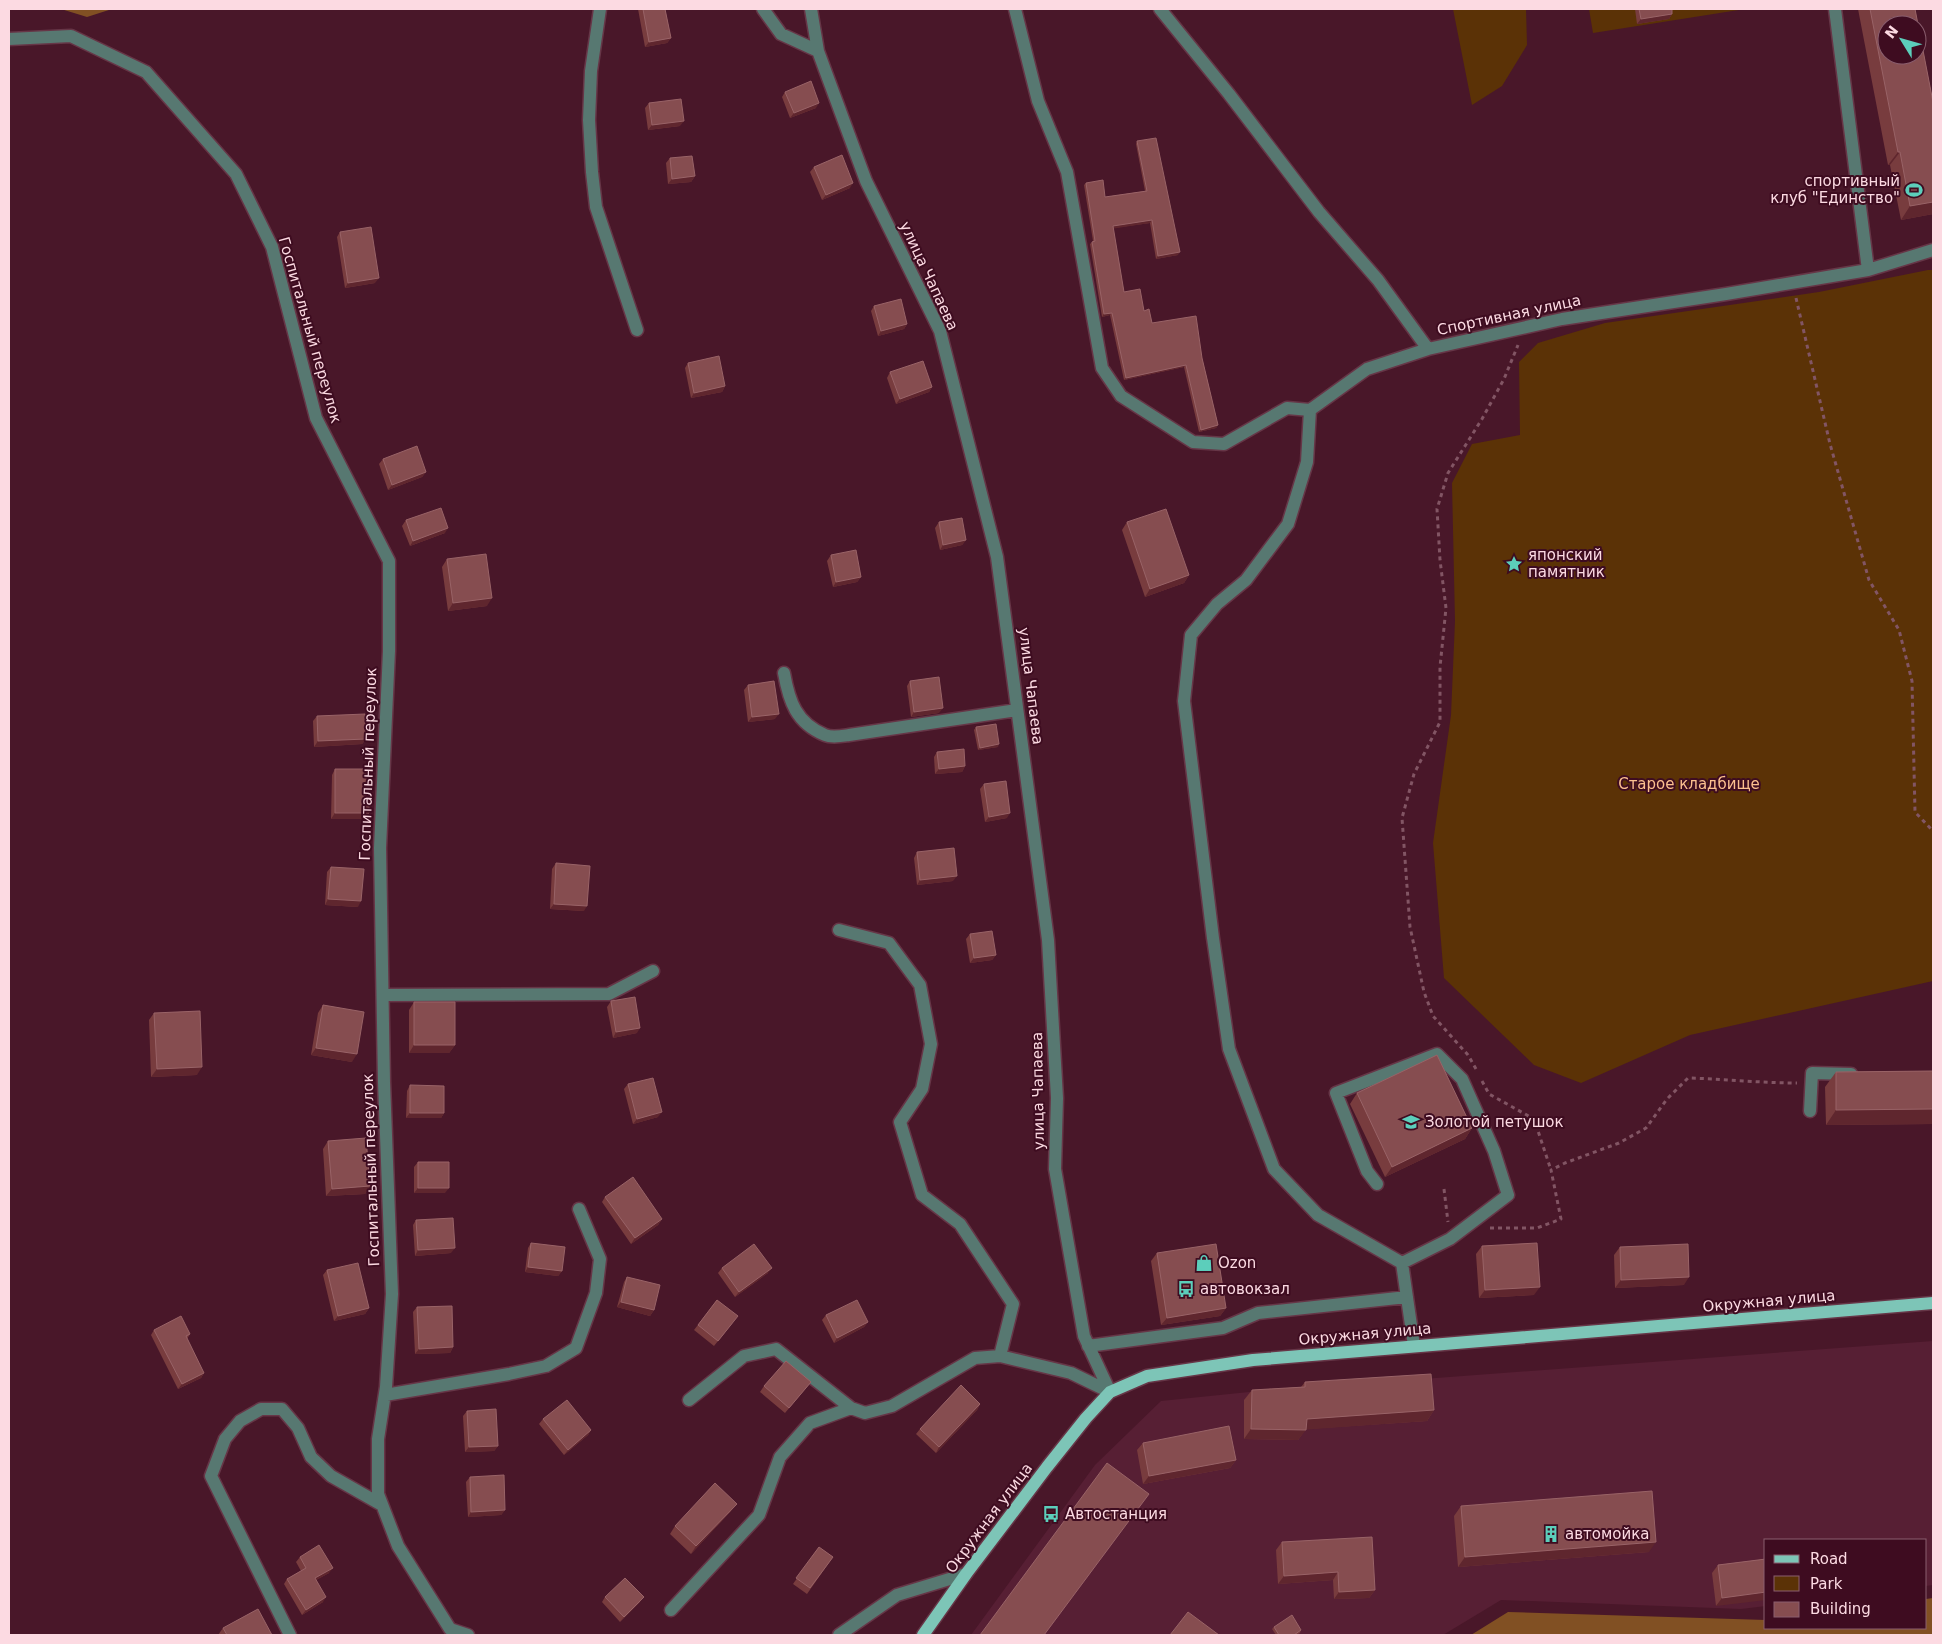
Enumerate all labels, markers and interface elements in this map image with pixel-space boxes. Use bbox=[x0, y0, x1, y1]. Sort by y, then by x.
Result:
north arrow bbox=[1877, 15, 1927, 65]
text: N bbox=[1882, 23, 1902, 42]
place label: спортивный клуб "Единство" bbox=[1770, 172, 1900, 207]
sports icon: спортивный клуб "Единство" bbox=[1904, 180, 1924, 200]
street label: улица Чапаева bbox=[896, 219, 962, 333]
street label: Госпитальный переулок bbox=[275, 235, 345, 425]
street label: Спортивная улица bbox=[1435, 291, 1583, 339]
place label: японский памятник bbox=[1528, 546, 1605, 581]
place icon: японский памятник bbox=[1504, 554, 1524, 574]
street label: улица Чапаева bbox=[1015, 626, 1047, 746]
street label: Госпитальный переулок bbox=[356, 667, 380, 861]
park label: Старое кладбище bbox=[1618, 775, 1760, 793]
street label: улица Чапаева bbox=[1028, 1032, 1048, 1150]
street label: Госпитальный переулок bbox=[359, 1073, 383, 1267]
school or university icon: Золотой петушок bbox=[1401, 1112, 1421, 1132]
place label: Золотой петушок bbox=[1425, 1113, 1564, 1131]
shop icon: Ozon bbox=[1194, 1253, 1214, 1273]
place label: Ozon bbox=[1218, 1254, 1256, 1272]
bus stop icon: автовокзал bbox=[1176, 1279, 1196, 1299]
place label: автовокзал bbox=[1200, 1280, 1290, 1298]
street label: Окружная улица bbox=[1702, 1286, 1836, 1316]
street label: Окружная улица bbox=[1298, 1319, 1432, 1349]
street label: Окружная улица bbox=[942, 1459, 1036, 1577]
bus stop icon: Автостанция bbox=[1041, 1504, 1061, 1524]
place label: Автостанция bbox=[1065, 1505, 1167, 1523]
building icon: автомойка bbox=[1541, 1524, 1561, 1544]
place label: автомойка bbox=[1565, 1525, 1649, 1543]
legend bbox=[1764, 1539, 1927, 1629]
text: Road bbox=[1810, 1550, 1848, 1568]
text: Park bbox=[1810, 1575, 1843, 1593]
text: Building bbox=[1810, 1600, 1871, 1618]

